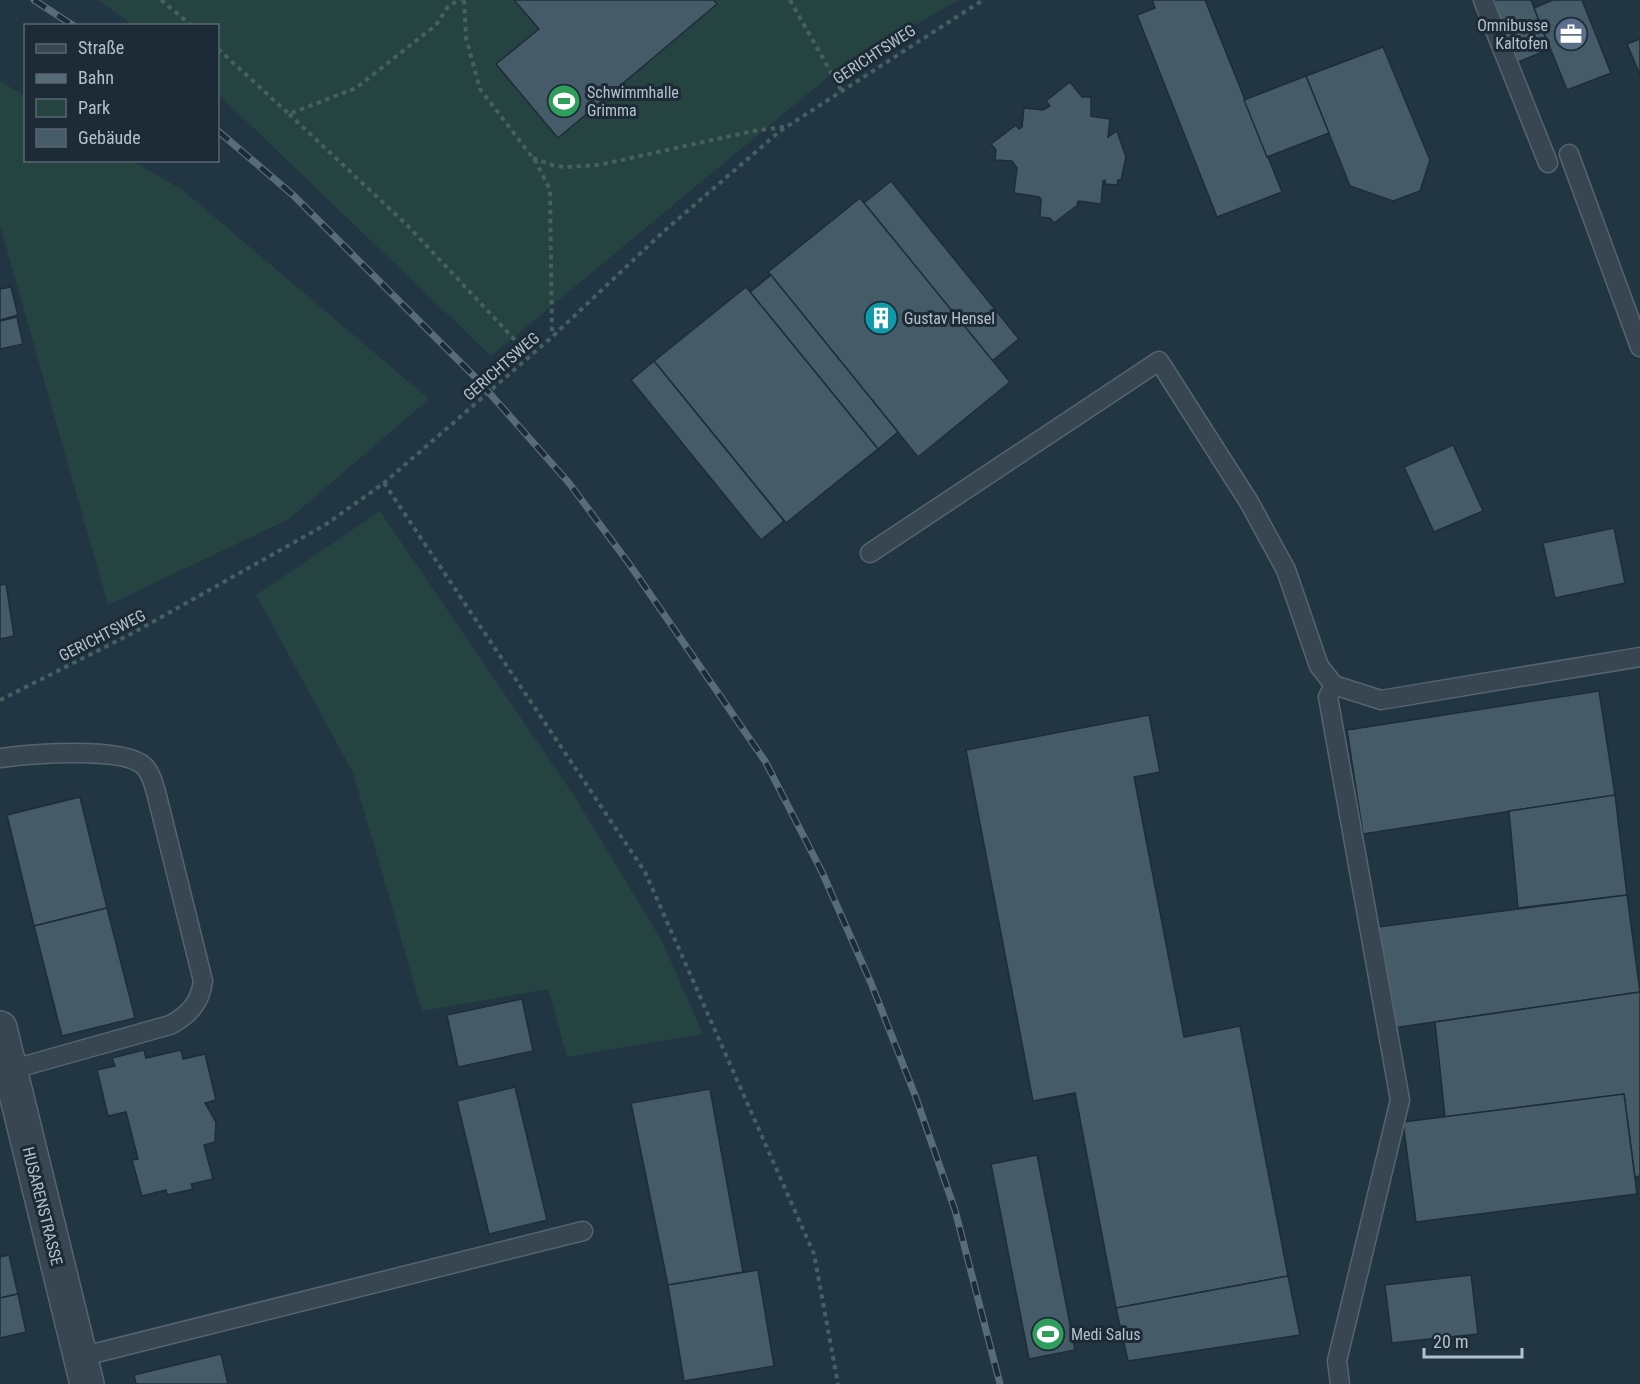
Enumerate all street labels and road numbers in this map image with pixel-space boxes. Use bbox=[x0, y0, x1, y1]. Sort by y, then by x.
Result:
street label: GERICHTSWEG bbox=[829, 21, 919, 88]
street label: GERICHTSWEG bbox=[459, 328, 543, 405]
street label: GERICHTSWEG bbox=[56, 605, 149, 665]
street label: HUSARENSTRASSE bbox=[19, 1145, 66, 1267]

